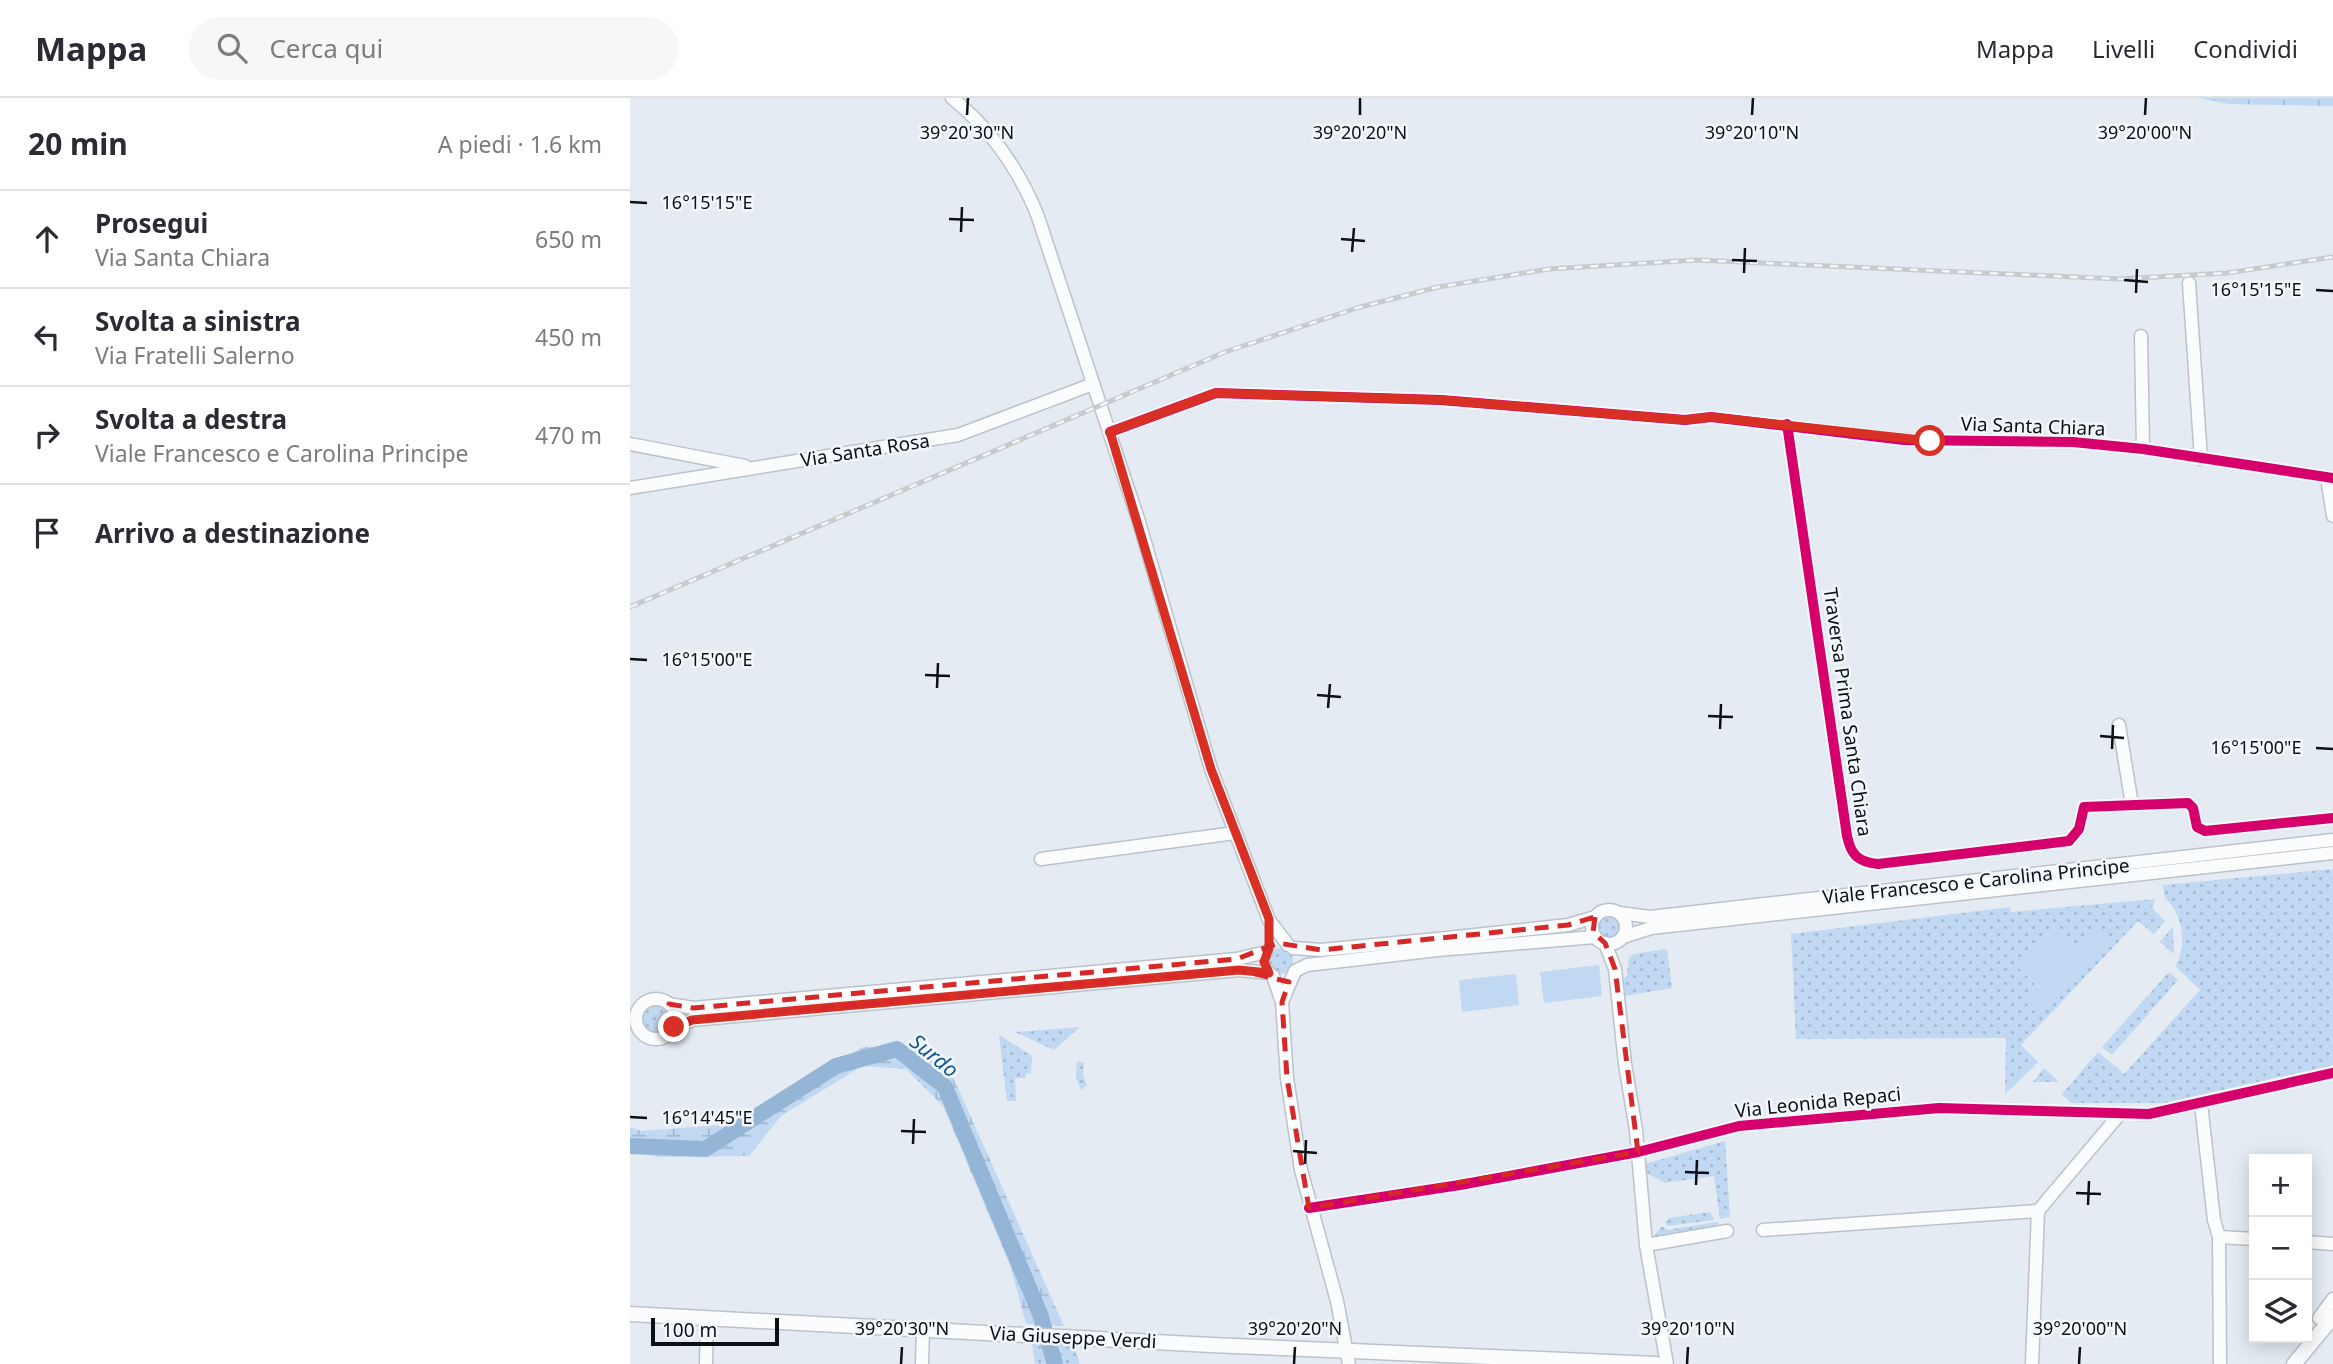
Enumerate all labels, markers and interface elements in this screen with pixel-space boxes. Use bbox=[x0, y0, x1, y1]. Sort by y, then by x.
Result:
search box bbox=[189, 17, 679, 80]
text: Mappa bbox=[35, 26, 147, 71]
icon: search bbox=[213, 29, 251, 67]
text: Cerca qui bbox=[269, 30, 383, 66]
text: Mappa bbox=[1976, 32, 2054, 65]
text: Livelli bbox=[2092, 32, 2155, 65]
text: Condividi bbox=[2193, 32, 2298, 65]
text: 39°20'30"N bbox=[920, 120, 1014, 144]
text: 39°20'20"N bbox=[1313, 120, 1407, 144]
text: 39°20'10"N bbox=[1705, 120, 1799, 144]
text: 39°20'00"N bbox=[2098, 120, 2192, 144]
text: 20 min bbox=[28, 123, 128, 164]
text: A piedi · 1.6 km bbox=[438, 128, 602, 160]
text: 16°15'15"E bbox=[662, 190, 752, 214]
text: Prosegui bbox=[95, 205, 208, 241]
icon: ahead bbox=[28, 220, 66, 258]
text: 650 m bbox=[535, 223, 602, 255]
text: Via Santa Chiara bbox=[95, 241, 270, 273]
text: 16°15'15"E bbox=[2211, 277, 2301, 301]
text: Svolta a sinistra bbox=[95, 303, 301, 339]
icon: left bbox=[28, 318, 66, 356]
text: 450 m bbox=[535, 321, 602, 353]
text: Via Fratelli Salerno bbox=[95, 339, 295, 371]
text: Svolta a destra bbox=[95, 401, 287, 437]
street label: Via Santa Chiara bbox=[1960, 410, 2106, 442]
icon: right bbox=[28, 416, 66, 454]
text: 470 m bbox=[535, 419, 602, 451]
route start bbox=[1914, 425, 1945, 456]
street label: Via Santa Rosa bbox=[799, 427, 931, 473]
text: Viale Francesco e Carolina Principe bbox=[95, 437, 469, 469]
icon: arrive bbox=[28, 514, 66, 552]
text: Arrivo a destinazione bbox=[95, 515, 370, 551]
street label: Traversa Prima Santa Chiara bbox=[1818, 586, 1878, 838]
text: 16°15'00"E bbox=[662, 647, 752, 671]
text: 16°15'00"E bbox=[2211, 735, 2301, 759]
street label: Viale Francesco e Carolina Principe bbox=[1821, 852, 2131, 910]
route end bbox=[658, 1011, 689, 1042]
water label: Surdo bbox=[905, 1027, 965, 1083]
street label: Via Leonida Repaci bbox=[1734, 1080, 1902, 1124]
text: 16°14'45"E bbox=[662, 1105, 752, 1129]
map controls bbox=[2249, 1154, 2312, 1343]
button: + bbox=[2249, 1154, 2312, 1217]
button: − bbox=[2249, 1217, 2312, 1280]
button: layers bbox=[2249, 1280, 2312, 1343]
scale bar bbox=[651, 1315, 779, 1347]
text: 39°20'30"N bbox=[855, 1316, 949, 1340]
text: 39°20'20"N bbox=[1248, 1316, 1342, 1340]
text: 39°20'10"N bbox=[1641, 1316, 1735, 1340]
text: 39°20'00"N bbox=[2033, 1316, 2127, 1340]
text: 100 m bbox=[662, 1317, 717, 1343]
street label: Via Giuseppe Verdi bbox=[989, 1320, 1157, 1354]

